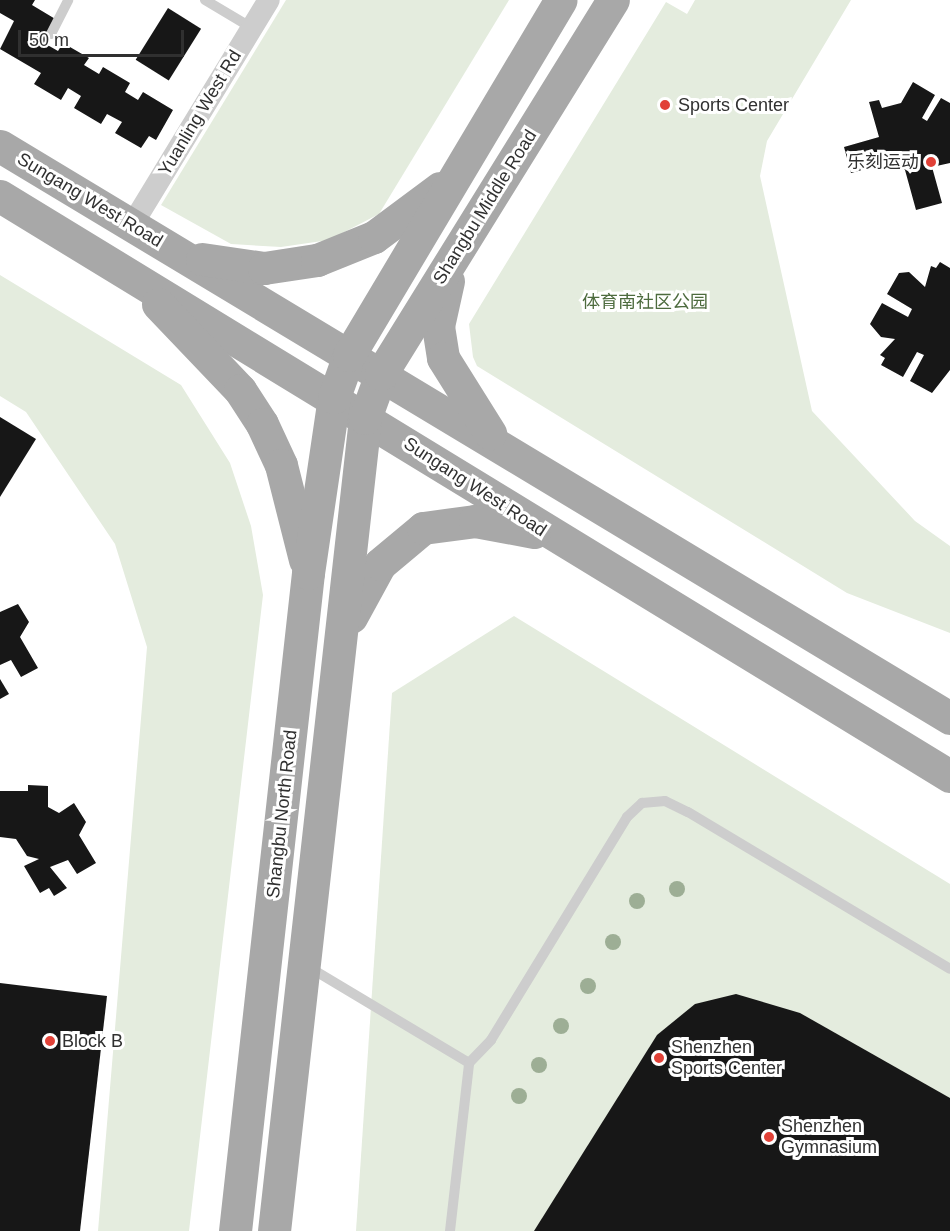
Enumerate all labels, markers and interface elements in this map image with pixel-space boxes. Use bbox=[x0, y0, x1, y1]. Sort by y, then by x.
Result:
scale bar bbox=[21, 18, 188, 56]
text: 50 m bbox=[29, 30, 69, 50]
street label: Yuanling West Rd bbox=[154, 46, 246, 180]
place label: Sports Center bbox=[678, 94, 789, 116]
marker: Sports Center bbox=[656, 96, 674, 114]
street label: Shangbu Middle Road bbox=[429, 126, 541, 288]
street label: Sungang West Road bbox=[13, 148, 167, 252]
place label: 乐刻运动 bbox=[847, 151, 919, 173]
marker: 乐刻运动 bbox=[924, 155, 938, 169]
park label: 体育南社区公园 bbox=[582, 291, 708, 313]
street label: Sungang West Road bbox=[400, 433, 550, 541]
street label: Shangbu North Road bbox=[262, 729, 302, 899]
place label: Block B bbox=[62, 1030, 123, 1052]
marker: Block B bbox=[43, 1034, 57, 1048]
place label: Shenzhen Sports Center bbox=[671, 1037, 782, 1080]
marker: Shenzhen Sports Center bbox=[652, 1051, 666, 1065]
place label: Shenzhen Gymnasium bbox=[781, 1116, 877, 1158]
marker: Shenzhen Gymnasium bbox=[762, 1130, 776, 1144]

